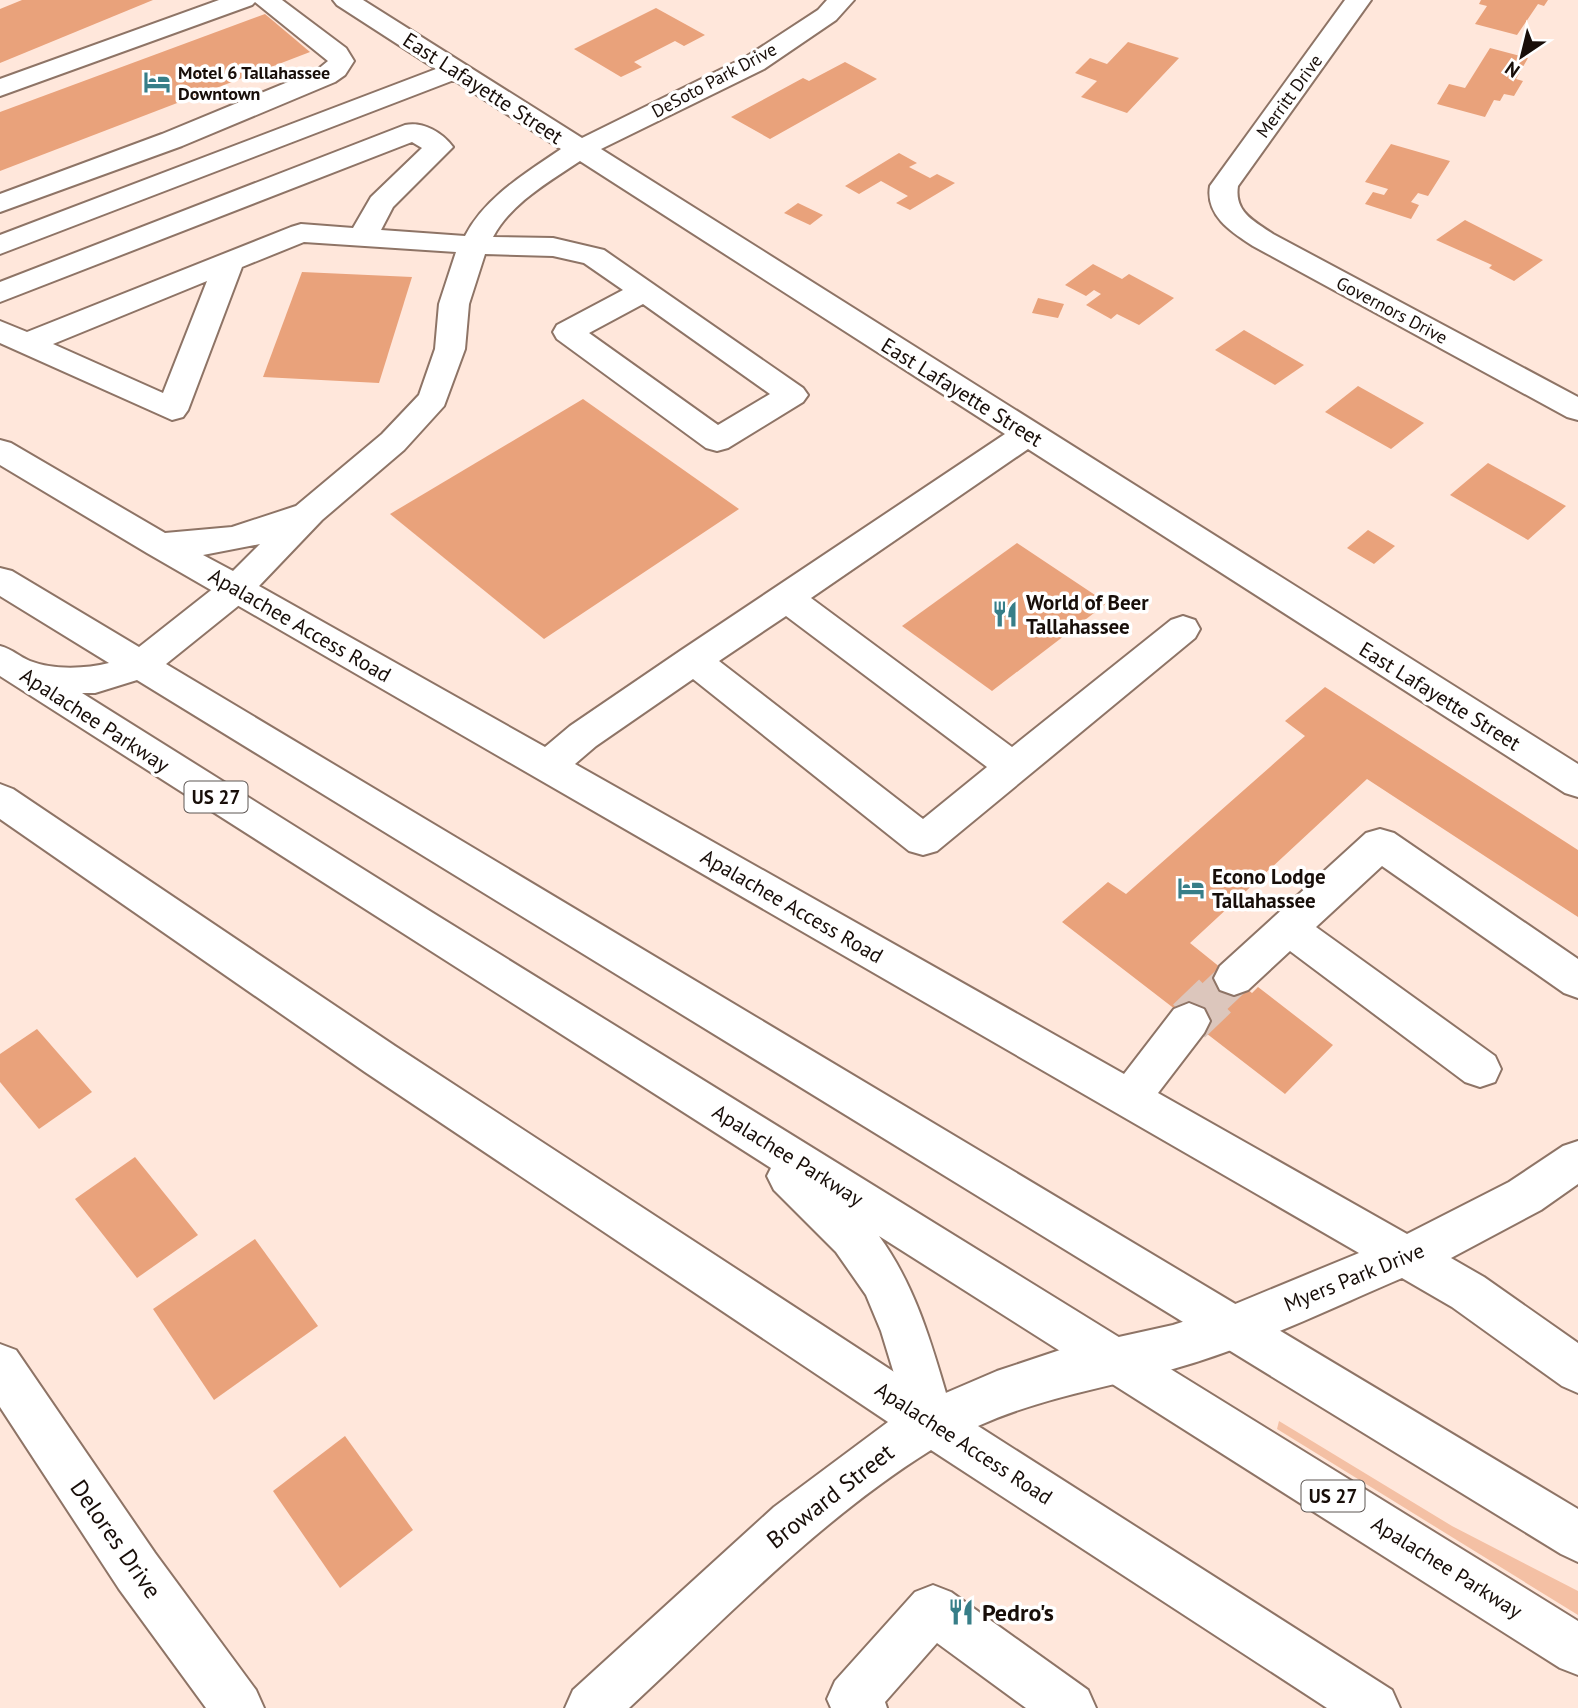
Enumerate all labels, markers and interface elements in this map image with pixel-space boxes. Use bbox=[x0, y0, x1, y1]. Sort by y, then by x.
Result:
north arrow bbox=[1487, 21, 1557, 91]
street label: East Lafayette Street bbox=[398, 26, 568, 150]
street label: DeSoto Park Drive bbox=[648, 37, 780, 123]
street label: Merritt Drive bbox=[1251, 50, 1327, 142]
text: N bbox=[1500, 57, 1524, 83]
place label: Motel 6 Tallahassee Downtown bbox=[178, 61, 330, 105]
hotel icon: Motel 6 Tallahassee Downtown bbox=[142, 67, 172, 97]
street label: Governors Drive bbox=[1333, 271, 1451, 349]
street label: East Lafayette Street bbox=[876, 331, 1048, 453]
street label: Apalachee Access Road bbox=[204, 562, 396, 688]
place label: World of Beer Tallahassee bbox=[1026, 589, 1149, 640]
restaurant icon: World of Beer Tallahassee bbox=[990, 599, 1020, 629]
street label: East Lafayette Street bbox=[1354, 635, 1526, 757]
street label: Apalachee Parkway bbox=[15, 662, 175, 778]
road number: US 27 bbox=[184, 782, 248, 812]
street label: Apalachee Access Road bbox=[696, 843, 888, 969]
place label: Econo Lodge Tallahassee bbox=[1212, 863, 1326, 914]
hotel icon: Econo Lodge Tallahassee bbox=[1176, 873, 1206, 903]
street label: Apalachee Parkway bbox=[708, 1098, 868, 1212]
street label: Myers Park Drive bbox=[1280, 1237, 1428, 1317]
street label: Apalachee Access Road bbox=[870, 1376, 1058, 1510]
street label: Broward Street bbox=[760, 1437, 900, 1555]
street label: Delores Drive bbox=[64, 1473, 168, 1605]
road number: US 27 bbox=[1302, 1480, 1364, 1512]
street label: Apalachee Parkway bbox=[1367, 1510, 1527, 1624]
restaurant icon: Pedro's bbox=[946, 1597, 976, 1627]
place label: Pedro's bbox=[982, 1597, 1054, 1628]

